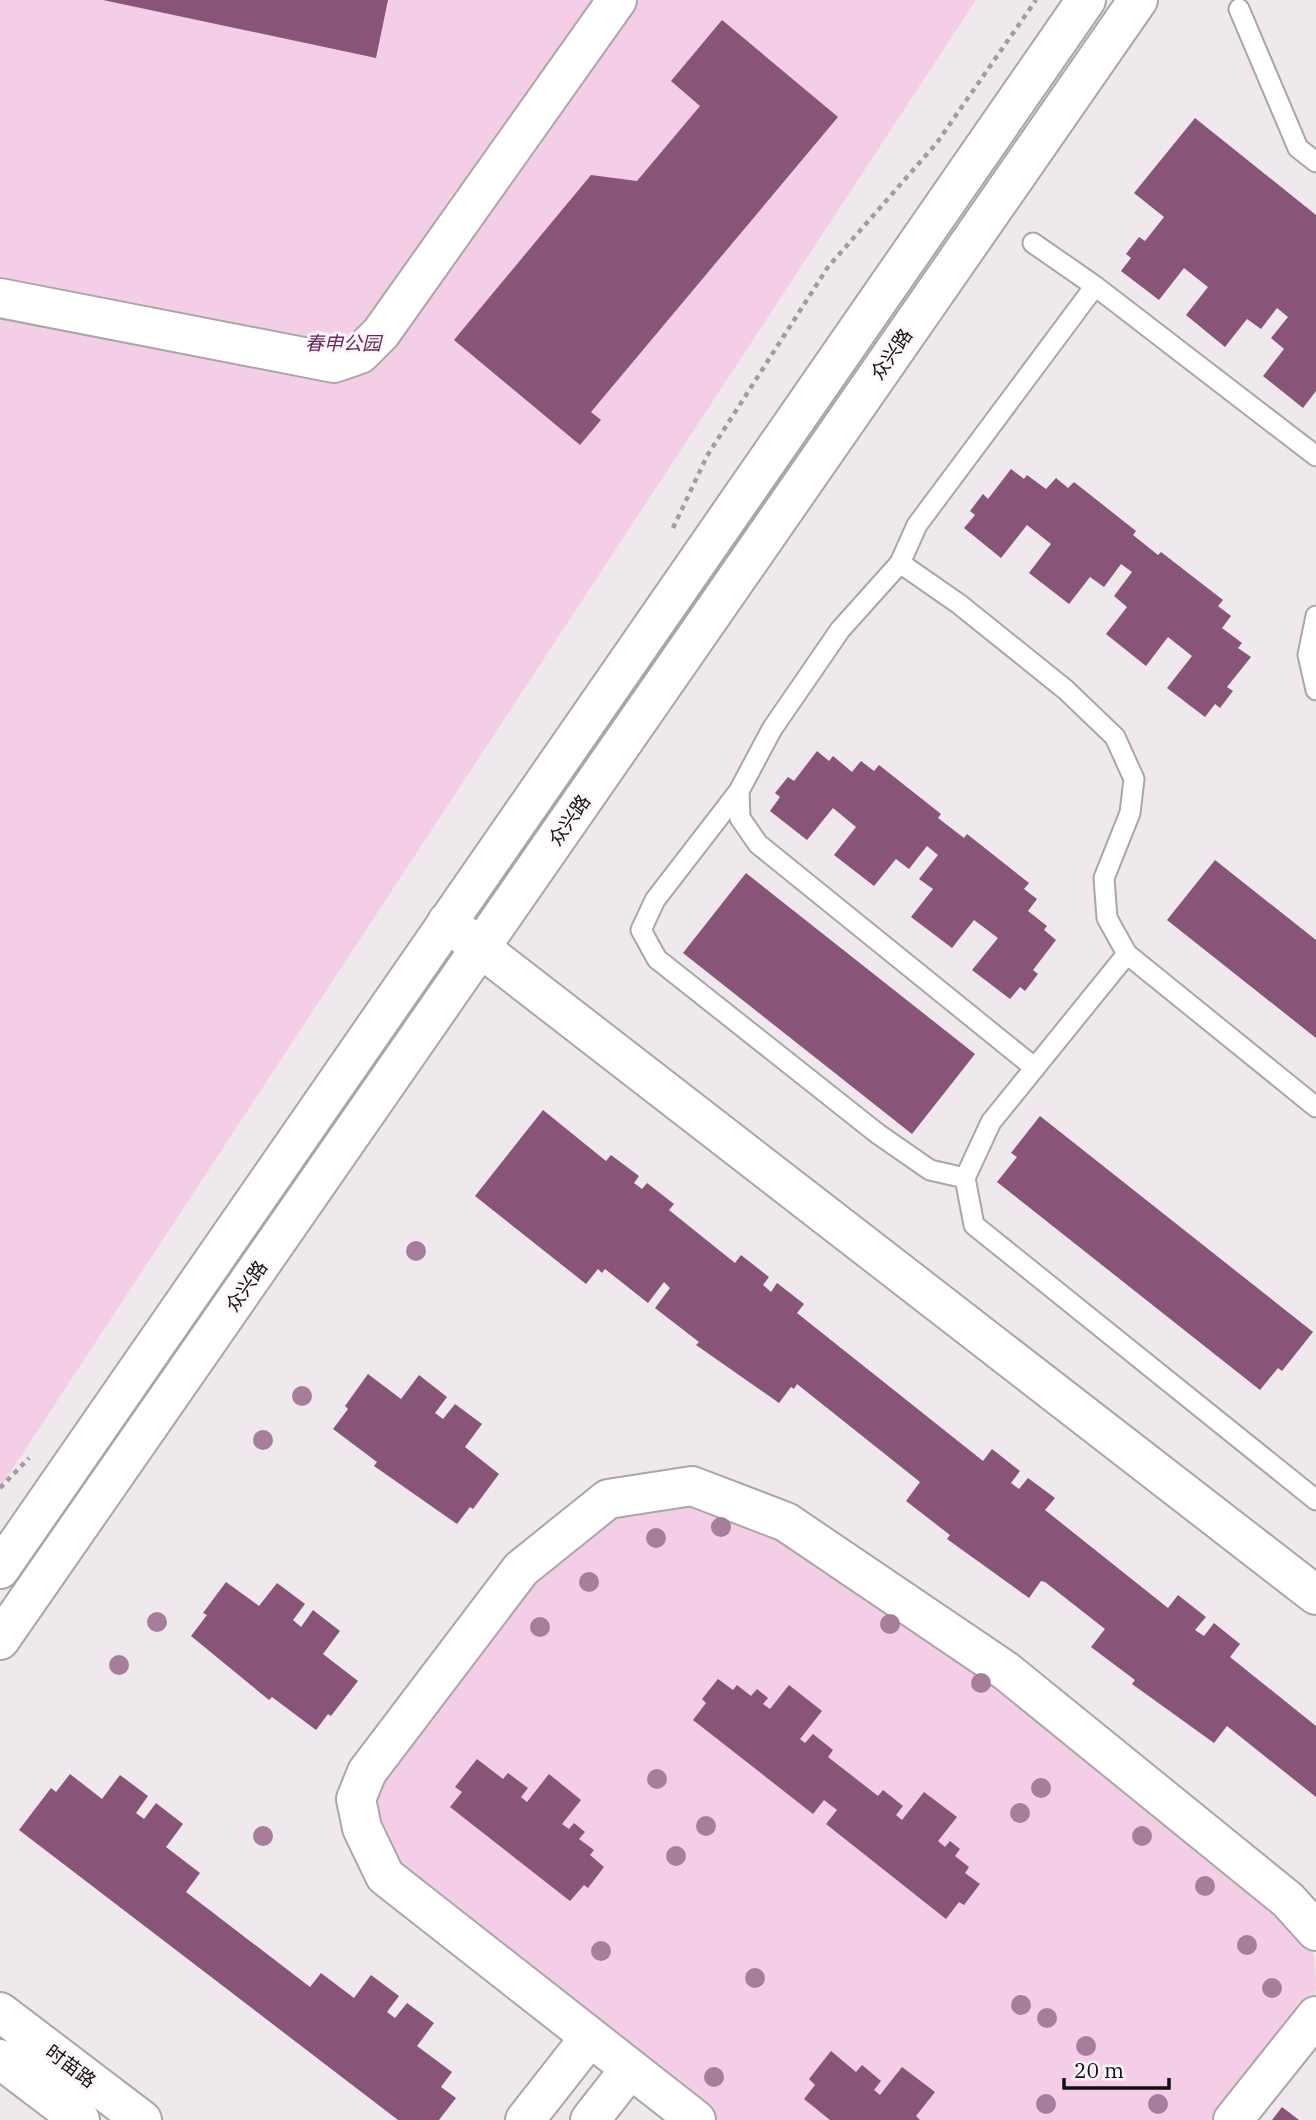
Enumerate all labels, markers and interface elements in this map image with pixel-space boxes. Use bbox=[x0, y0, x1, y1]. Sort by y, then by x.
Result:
street label: 众兴路 bbox=[865, 324, 917, 384]
park label: 春申公园 bbox=[305, 331, 384, 355]
street label: 众兴路 bbox=[543, 790, 595, 850]
street label: 众兴路 bbox=[220, 1256, 272, 1316]
street label: 时苗路 bbox=[41, 2039, 101, 2093]
scale bar bbox=[1064, 2046, 1169, 2090]
text: 20 m bbox=[1074, 2056, 1124, 2084]

